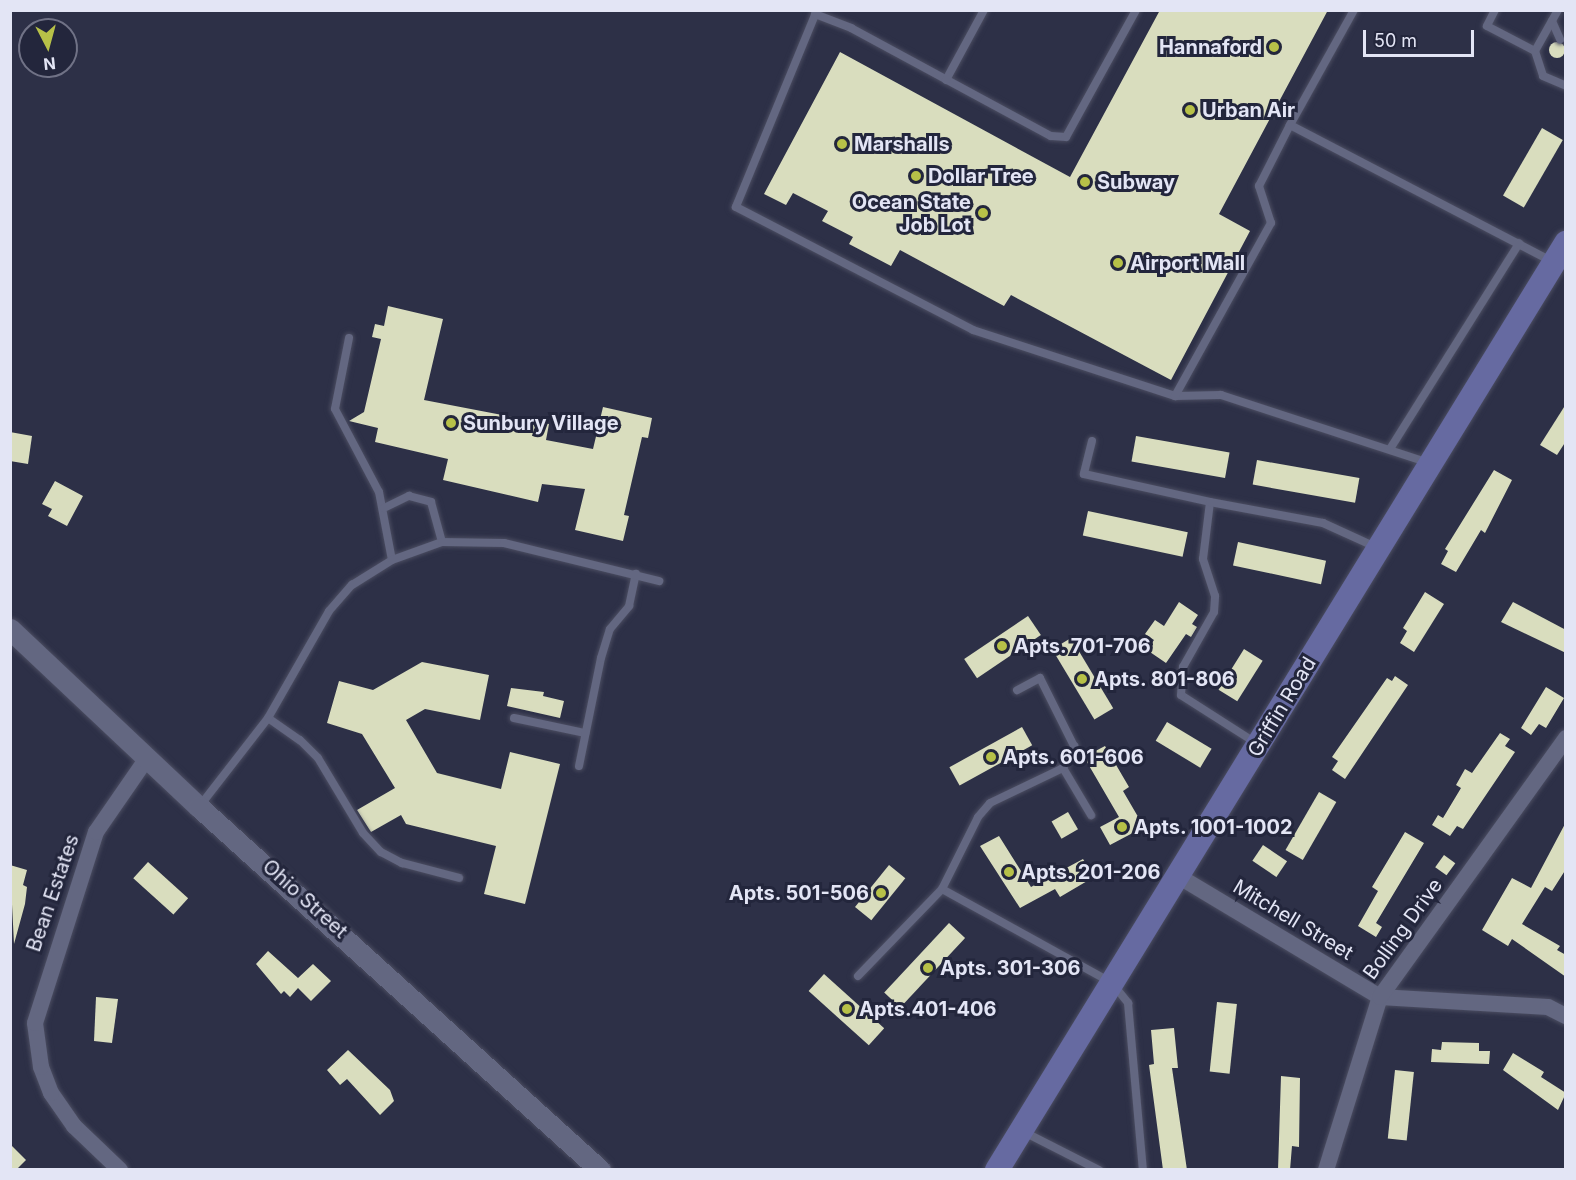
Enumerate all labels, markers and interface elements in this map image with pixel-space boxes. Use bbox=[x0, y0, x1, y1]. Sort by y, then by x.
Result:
north arrow bbox=[18, 18, 78, 78]
scale bar bbox=[1366, 18, 1477, 56]
text: 50 m bbox=[1374, 30, 1417, 51]
place label: Hannaford bbox=[1159, 35, 1262, 59]
marker: Hannaford bbox=[1267, 40, 1281, 54]
text: N bbox=[43, 53, 57, 74]
place label: Urban Air bbox=[1202, 98, 1295, 122]
marker: Urban Air bbox=[1183, 103, 1197, 117]
place label: Marshalls bbox=[854, 132, 950, 156]
marker: Marshalls bbox=[835, 137, 849, 151]
place label: Dollar Tree bbox=[928, 164, 1034, 188]
marker: Dollar Tree bbox=[909, 169, 923, 183]
place label: Subway bbox=[1097, 170, 1175, 194]
marker: Subway bbox=[1078, 175, 1092, 189]
place label: Ocean State Job Lot bbox=[852, 190, 971, 237]
marker: Ocean State Job Lot bbox=[976, 206, 990, 220]
place label: Airport Mall bbox=[1130, 251, 1245, 275]
marker: Airport Mall bbox=[1111, 256, 1125, 270]
place label: Sunbury Village bbox=[463, 411, 619, 435]
marker: Sunbury Village bbox=[444, 416, 458, 430]
place label: Apts. 701-706 bbox=[1014, 634, 1151, 658]
marker: Apts. 701-706 bbox=[995, 639, 1009, 653]
street label: Griffin Road bbox=[1243, 653, 1321, 761]
place label: Apts. 801-806 bbox=[1094, 667, 1235, 691]
marker: Apts. 801-806 bbox=[1075, 672, 1089, 686]
place label: Apts. 601-606 bbox=[1003, 745, 1144, 769]
marker: Apts. 601-606 bbox=[984, 750, 998, 764]
place label: Apts. 1001-1002 bbox=[1134, 815, 1293, 839]
marker: Apts. 1001-1002 bbox=[1115, 820, 1129, 834]
street label: Bean Estates bbox=[22, 831, 84, 955]
street label: Ohio Street bbox=[258, 855, 352, 943]
place label: Apts. 201-206 bbox=[1021, 860, 1161, 884]
marker: Apts. 201-206 bbox=[1002, 865, 1016, 879]
street label: Bolling Drive bbox=[1358, 874, 1448, 984]
street label: Mitchell Street bbox=[1229, 875, 1357, 965]
place label: Apts. 501-506 bbox=[728, 881, 869, 905]
marker: Apts. 501-506 bbox=[874, 886, 888, 900]
place label: Apts. 301-306 bbox=[940, 956, 1081, 980]
marker: Apts. 301-306 bbox=[921, 961, 935, 975]
place label: Apts.401-406 bbox=[859, 997, 997, 1021]
marker: Apts.401-406 bbox=[840, 1002, 854, 1016]

